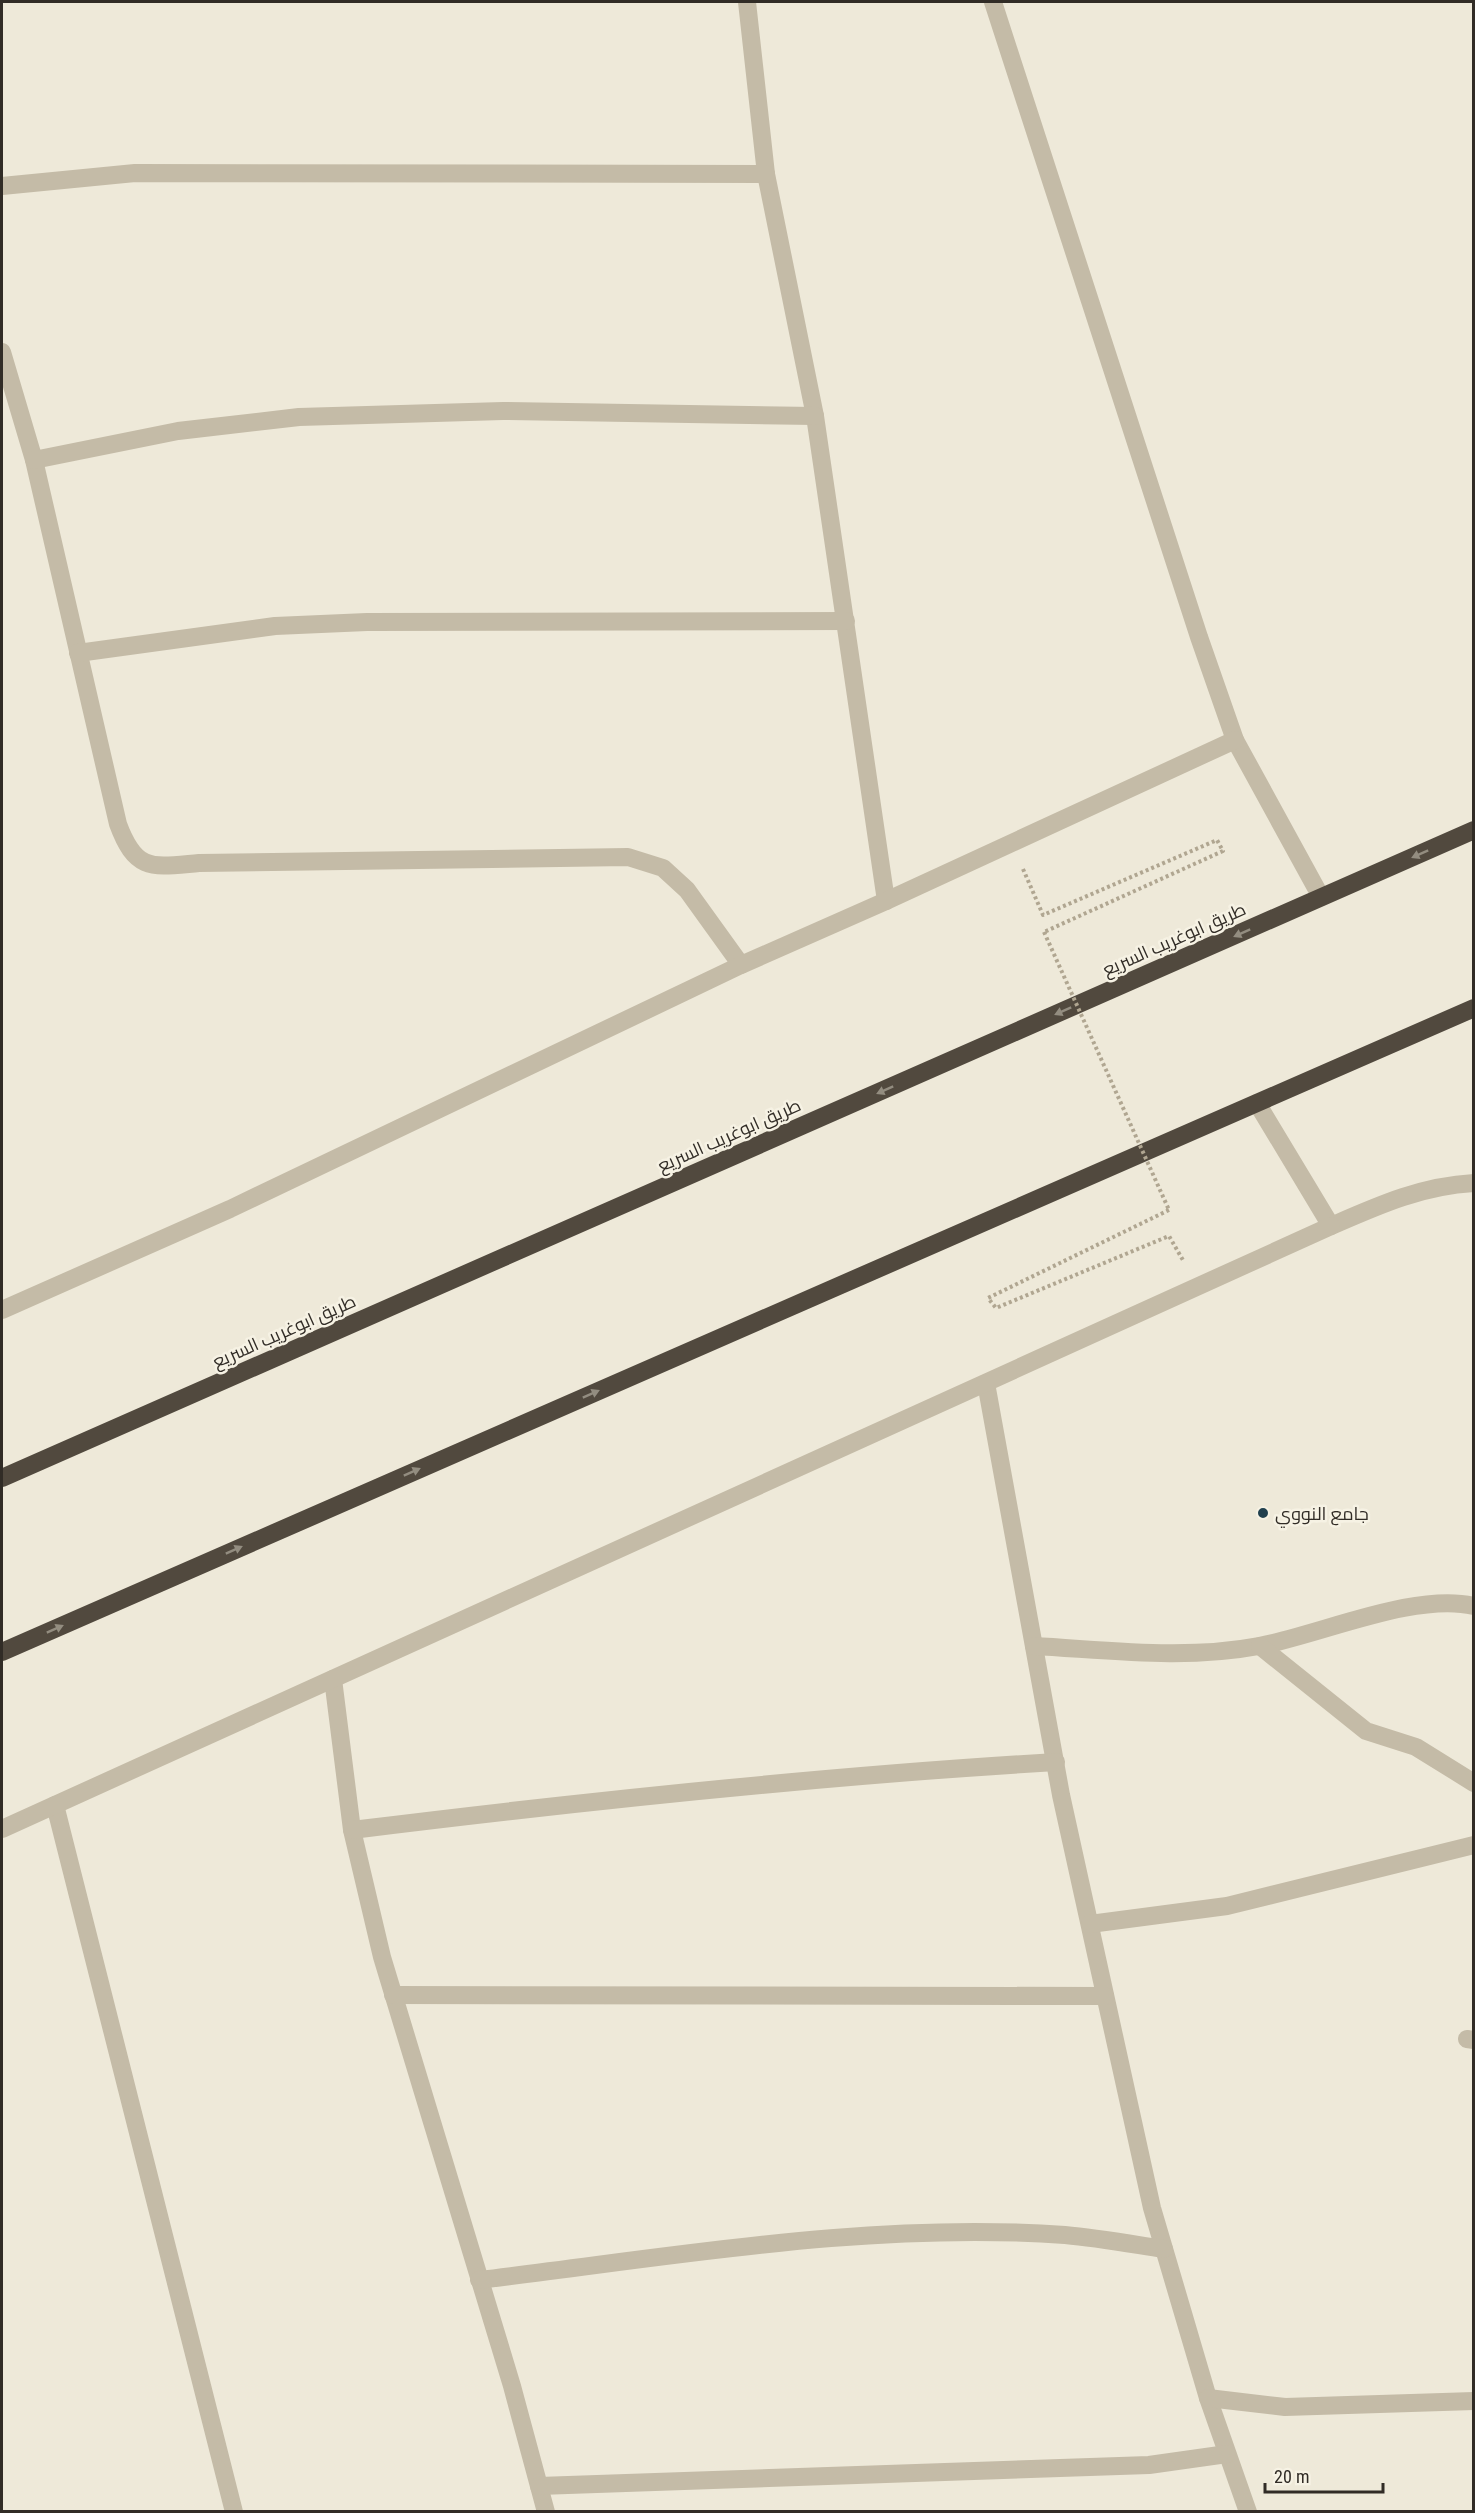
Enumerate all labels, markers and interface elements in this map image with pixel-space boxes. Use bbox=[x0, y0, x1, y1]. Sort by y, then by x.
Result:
one-way arrow bbox=[1411, 850, 1429, 859]
street label: طريق ابوغريب السريع bbox=[1099, 898, 1250, 982]
one-way arrow bbox=[1233, 928, 1250, 937]
one-way arrow bbox=[1054, 1007, 1072, 1016]
one-way arrow bbox=[876, 1085, 893, 1094]
street label: طريق ابوغريب السريع bbox=[654, 1094, 805, 1178]
street label: طريق ابوغريب السريع bbox=[209, 1290, 360, 1374]
one-way arrow bbox=[582, 1389, 600, 1398]
one-way arrow bbox=[404, 1467, 422, 1477]
place label: جامع النووي bbox=[1275, 1503, 1369, 1528]
marker: جامع النووي bbox=[1256, 1506, 1270, 1520]
one-way arrow bbox=[225, 1546, 242, 1555]
one-way arrow bbox=[46, 1623, 64, 1633]
scale bar bbox=[1265, 2456, 1384, 2494]
text: 20 m bbox=[1274, 2466, 1309, 2487]

